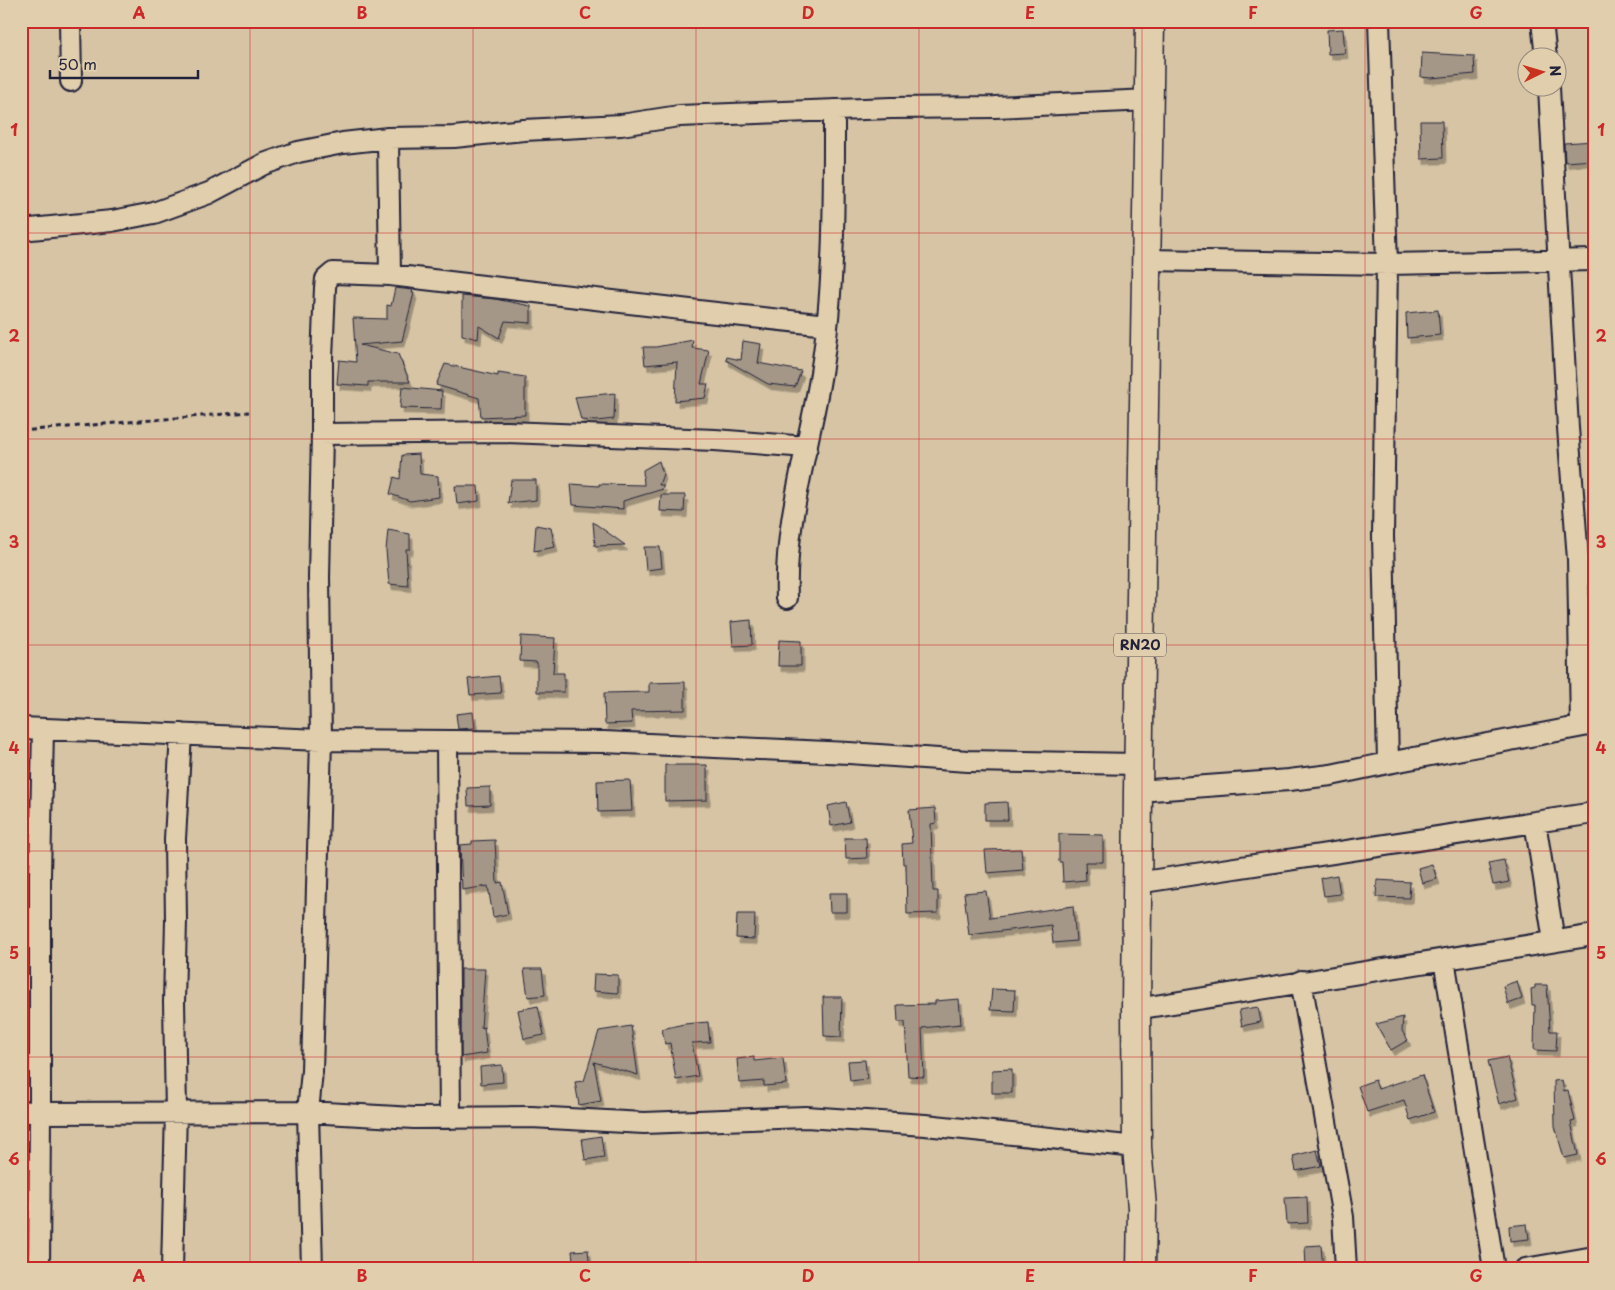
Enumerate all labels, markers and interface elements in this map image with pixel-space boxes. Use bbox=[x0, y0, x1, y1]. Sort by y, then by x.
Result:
text: A bbox=[133, 0, 146, 24]
text: B bbox=[357, 0, 368, 24]
text: C bbox=[579, 0, 591, 24]
text: D bbox=[802, 0, 814, 24]
text: E bbox=[1025, 0, 1035, 24]
text: F bbox=[1248, 0, 1258, 24]
text: G bbox=[1469, 0, 1483, 24]
scale bar bbox=[50, 48, 198, 80]
north arrow bbox=[1518, 48, 1568, 98]
text: 50 m bbox=[58, 52, 97, 75]
text: N bbox=[1545, 64, 1566, 77]
text: 1 bbox=[10, 117, 18, 141]
text: 1 bbox=[1597, 117, 1605, 141]
text: 2 bbox=[8, 323, 20, 347]
text: 2 bbox=[1595, 323, 1607, 347]
text: 3 bbox=[9, 529, 19, 553]
text: 3 bbox=[1596, 529, 1606, 553]
road number: RN20 bbox=[1114, 634, 1166, 656]
text: 4 bbox=[9, 735, 20, 759]
text: 4 bbox=[1596, 735, 1607, 759]
text: 5 bbox=[9, 940, 19, 964]
text: 5 bbox=[1596, 940, 1606, 964]
text: 6 bbox=[8, 1146, 20, 1170]
text: 6 bbox=[1595, 1146, 1607, 1170]
text: A bbox=[133, 1263, 146, 1287]
text: B bbox=[357, 1263, 368, 1287]
text: C bbox=[579, 1263, 591, 1287]
text: D bbox=[802, 1263, 814, 1287]
text: E bbox=[1025, 1263, 1035, 1287]
text: F bbox=[1248, 1263, 1258, 1287]
text: G bbox=[1469, 1263, 1483, 1287]

